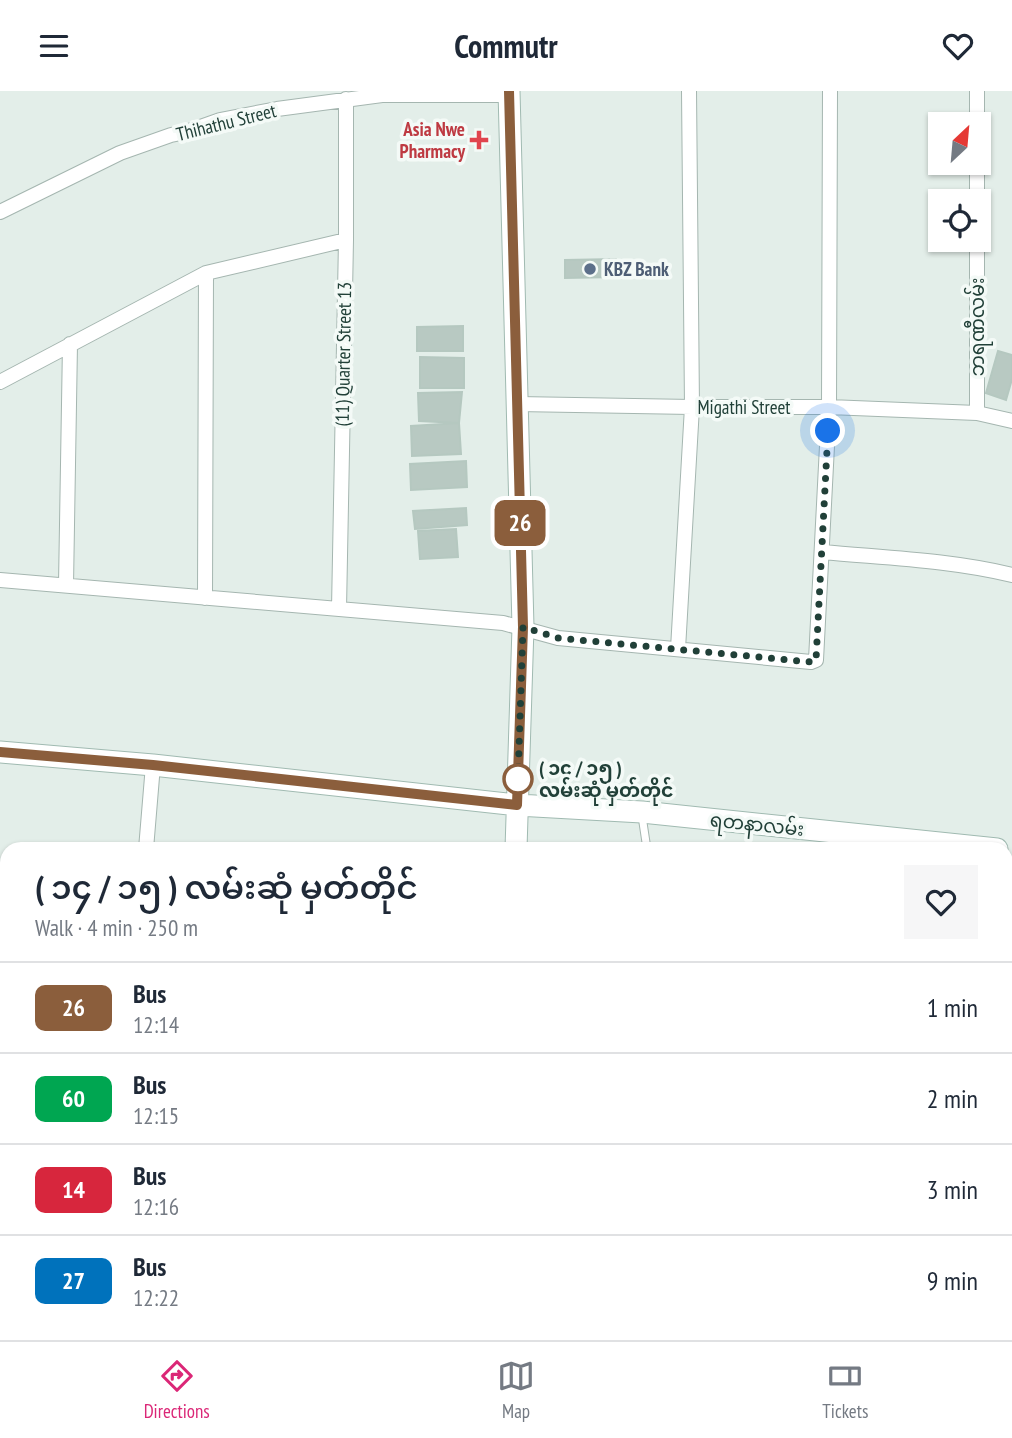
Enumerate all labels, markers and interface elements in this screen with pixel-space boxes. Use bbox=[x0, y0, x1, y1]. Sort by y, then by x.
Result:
text: Commutr bbox=[454, 25, 558, 67]
icon: menu bbox=[35, 27, 73, 65]
icon: heart bbox=[939, 27, 977, 65]
street label: Thihathu Street bbox=[174, 98, 279, 146]
north arrow bbox=[928, 112, 990, 175]
map controls bbox=[928, 112, 991, 252]
place label: Asia Nwe Pharmacy bbox=[400, 117, 465, 163]
marker: Asia Nwe Pharmacy bbox=[471, 132, 487, 148]
button: locate bbox=[928, 189, 991, 252]
place label: KBZ Bank bbox=[604, 257, 669, 281]
marker: KBZ Bank bbox=[582, 261, 598, 277]
street label: ဘရဏီလမ်း bbox=[963, 277, 993, 377]
street label: (11) Quarter Street 13 bbox=[330, 282, 356, 426]
street label: Migathi Street bbox=[697, 395, 791, 419]
your location bbox=[810, 413, 845, 448]
line badge: 26 bbox=[489, 500, 552, 546]
text: 26 bbox=[509, 507, 531, 538]
place label: ( ၁၄ / ၁၅ ) လမ်းဆုံ မှတ်တိုင် bbox=[539, 756, 674, 806]
marker: ( ၁၄ / ၁၅ ) လမ်းဆုံ မှတ်တိုင် bbox=[503, 764, 533, 794]
street label: ရတနာလမ်း bbox=[708, 805, 806, 845]
text: ( ၁၄ / ၁၅ ) လမ်းဆုံ မှတ်တိုင် bbox=[35, 865, 418, 908]
button: heart bbox=[904, 865, 978, 939]
text: Walk · 4 min · 250 m bbox=[35, 913, 198, 942]
text: Bus bbox=[133, 977, 166, 1010]
text: 1 min bbox=[927, 991, 978, 1024]
text: 26 bbox=[62, 992, 85, 1023]
text: 12:14 bbox=[133, 1010, 179, 1039]
text: Bus bbox=[133, 1068, 166, 1101]
text: 2 min bbox=[927, 1082, 978, 1115]
text: 60 bbox=[62, 1083, 85, 1114]
text: 12:15 bbox=[133, 1101, 179, 1130]
text: Bus bbox=[133, 1159, 166, 1192]
text: 3 min bbox=[927, 1173, 978, 1206]
text: 14 bbox=[62, 1174, 85, 1205]
text: 12:16 bbox=[133, 1192, 179, 1221]
text: Bus bbox=[133, 1250, 166, 1283]
text: 9 min bbox=[927, 1264, 978, 1297]
text: 27 bbox=[62, 1265, 85, 1296]
text: 12:22 bbox=[133, 1283, 179, 1312]
tab: Directions bbox=[144, 1357, 210, 1423]
tab: Map bbox=[497, 1357, 535, 1423]
tab: Tickets bbox=[822, 1357, 868, 1423]

